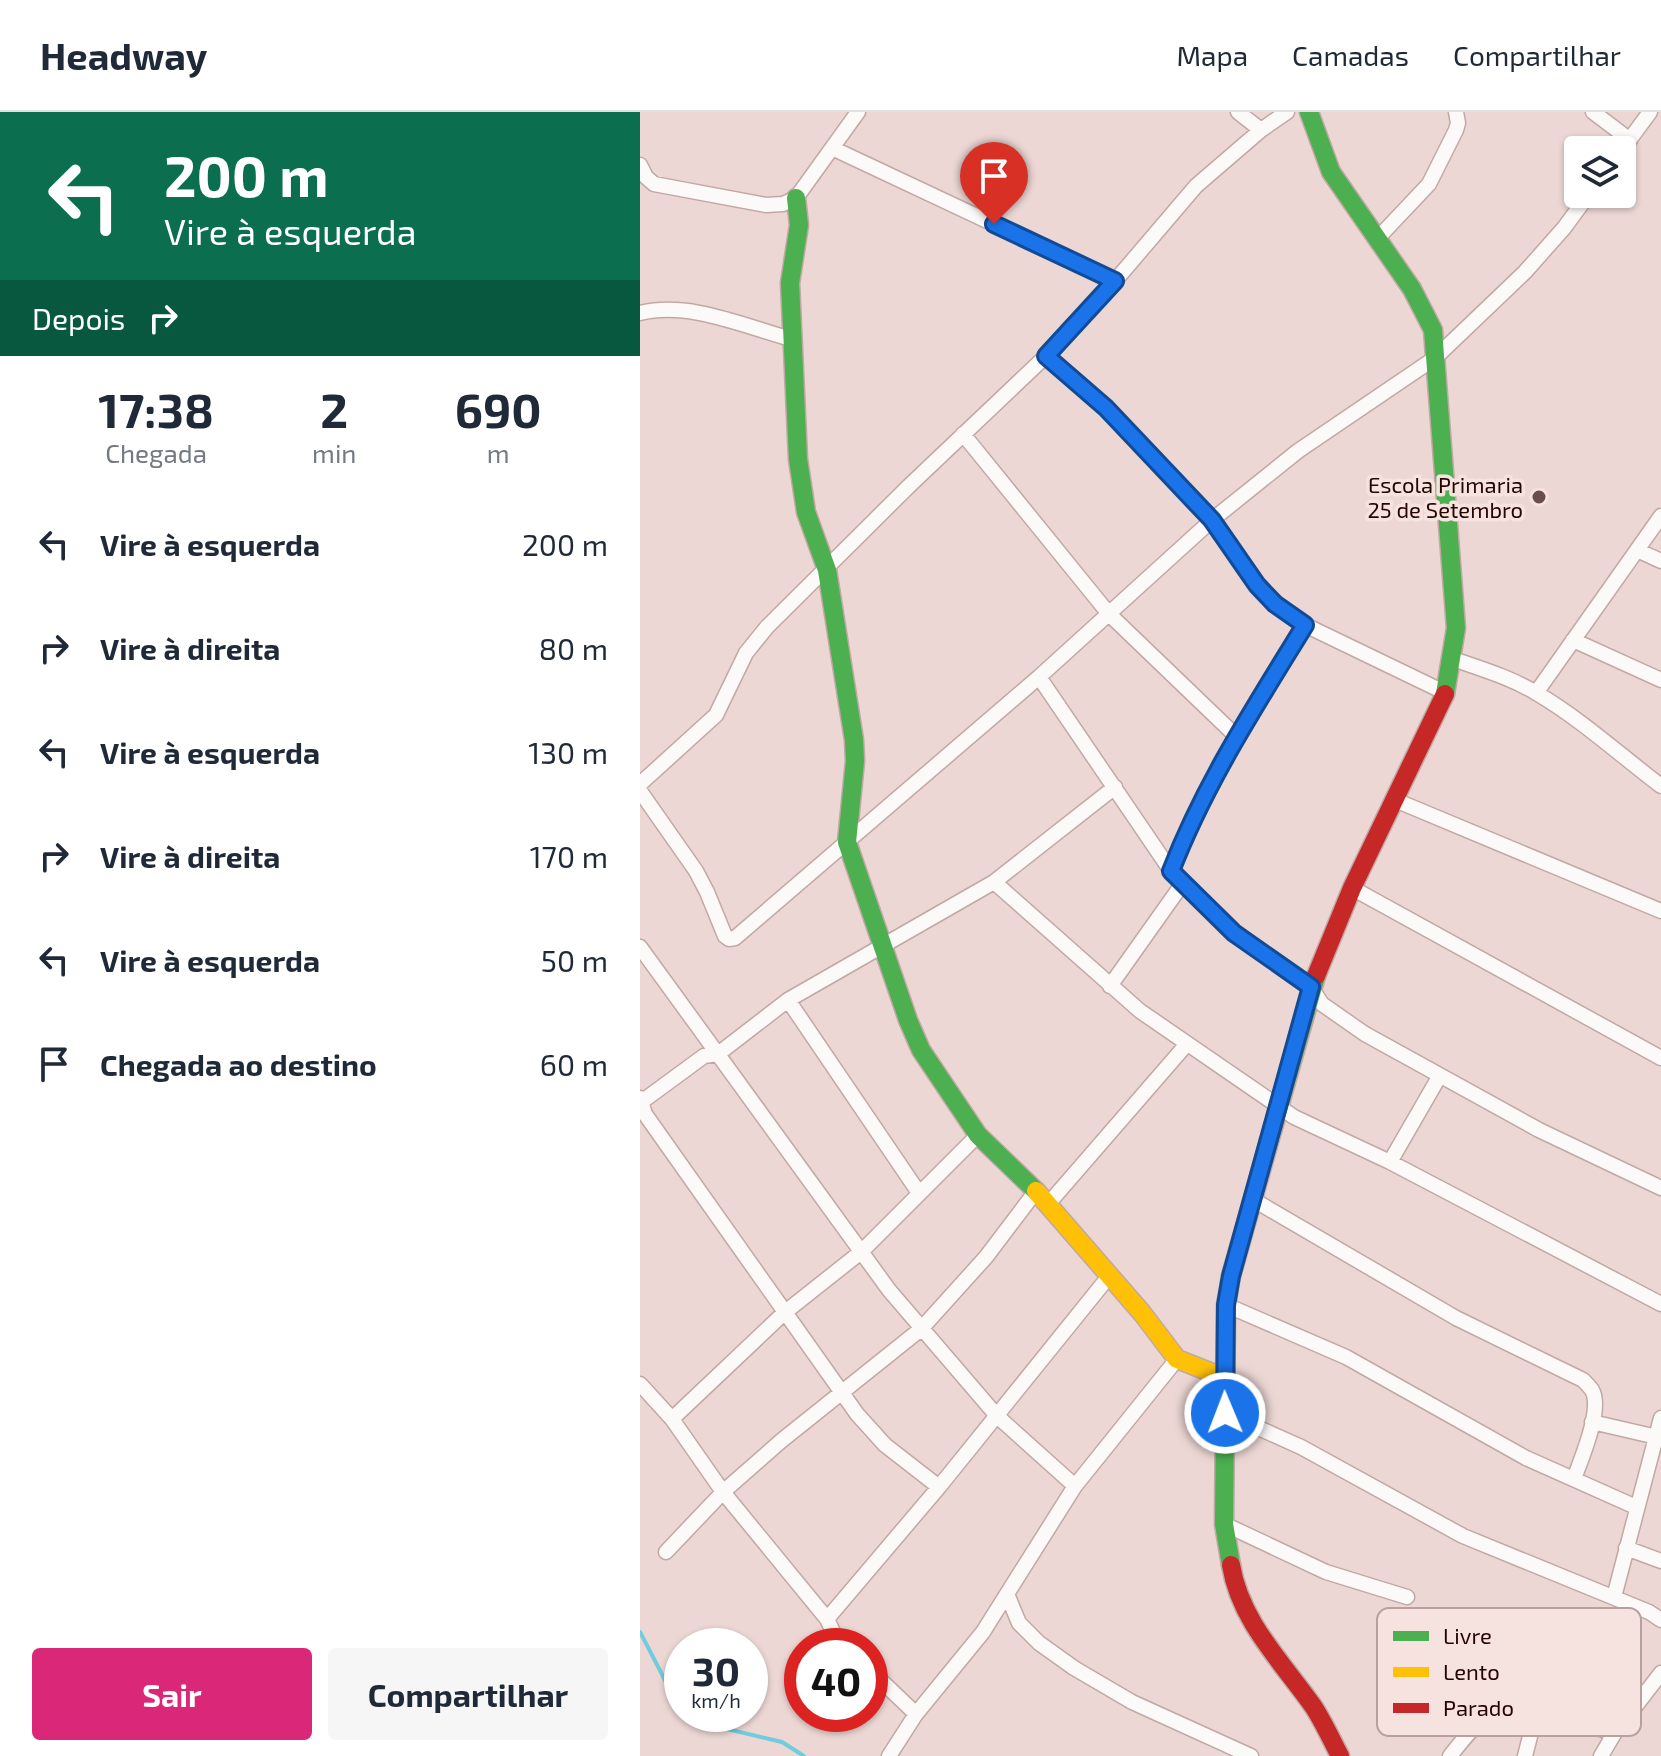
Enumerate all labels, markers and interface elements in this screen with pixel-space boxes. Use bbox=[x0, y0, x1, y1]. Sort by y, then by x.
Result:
text: Headway bbox=[40, 32, 207, 78]
text: Mapa bbox=[1177, 38, 1248, 72]
text: Camadas bbox=[1292, 38, 1409, 72]
text: Compartilhar bbox=[1453, 38, 1621, 72]
map controls bbox=[1564, 136, 1636, 208]
button: layers bbox=[1564, 136, 1636, 208]
text: 200 m bbox=[164, 141, 329, 208]
pin bbox=[960, 142, 1028, 224]
icon: left bbox=[32, 144, 136, 248]
icon: arrive bbox=[972, 154, 1016, 198]
text: Vire à esquerda bbox=[164, 209, 416, 252]
icon: right bbox=[141, 296, 185, 340]
text: Depois bbox=[32, 300, 125, 336]
text: 17:38 bbox=[98, 380, 214, 438]
text: 2 bbox=[320, 380, 348, 438]
text: 690 bbox=[455, 380, 542, 438]
text: Chegada bbox=[105, 437, 207, 468]
text: min bbox=[312, 437, 356, 468]
text: m bbox=[487, 437, 510, 468]
place label: Escola Primaria 25 de Setembro bbox=[1367, 471, 1523, 522]
marker: Escola Primaria 25 de Setembro bbox=[1530, 488, 1548, 506]
icon: left bbox=[32, 522, 76, 566]
text: Vire à esquerda bbox=[100, 526, 320, 562]
text: 200 m bbox=[522, 526, 608, 562]
icon: right bbox=[32, 626, 76, 670]
text: Vire à direita bbox=[100, 630, 280, 666]
text: 80 m bbox=[539, 630, 608, 666]
icon: left bbox=[32, 730, 76, 774]
text: Vire à esquerda bbox=[100, 734, 320, 770]
text: 130 m bbox=[528, 734, 608, 770]
icon: right bbox=[32, 834, 76, 878]
text: Vire à direita bbox=[100, 838, 280, 874]
text: 170 m bbox=[530, 838, 608, 874]
icon: left bbox=[32, 938, 76, 982]
text: Vire à esquerda bbox=[100, 942, 320, 978]
text: 50 m bbox=[541, 942, 608, 978]
icon: arrive bbox=[32, 1042, 76, 1086]
text: Chegada ao destino bbox=[100, 1046, 377, 1082]
text: 60 m bbox=[540, 1046, 608, 1082]
position arrow bbox=[1183, 1371, 1267, 1455]
legend bbox=[1377, 1608, 1641, 1736]
text: Livre bbox=[1443, 1622, 1492, 1648]
speed limit sign: 40 bbox=[784, 1628, 888, 1732]
text: 30 bbox=[692, 1646, 740, 1694]
button: Sair bbox=[32, 1648, 312, 1740]
button: Compartilhar bbox=[328, 1648, 608, 1740]
text: Lento bbox=[1443, 1658, 1500, 1684]
text: km/h bbox=[691, 1688, 741, 1712]
text: Parado bbox=[1443, 1694, 1514, 1720]

